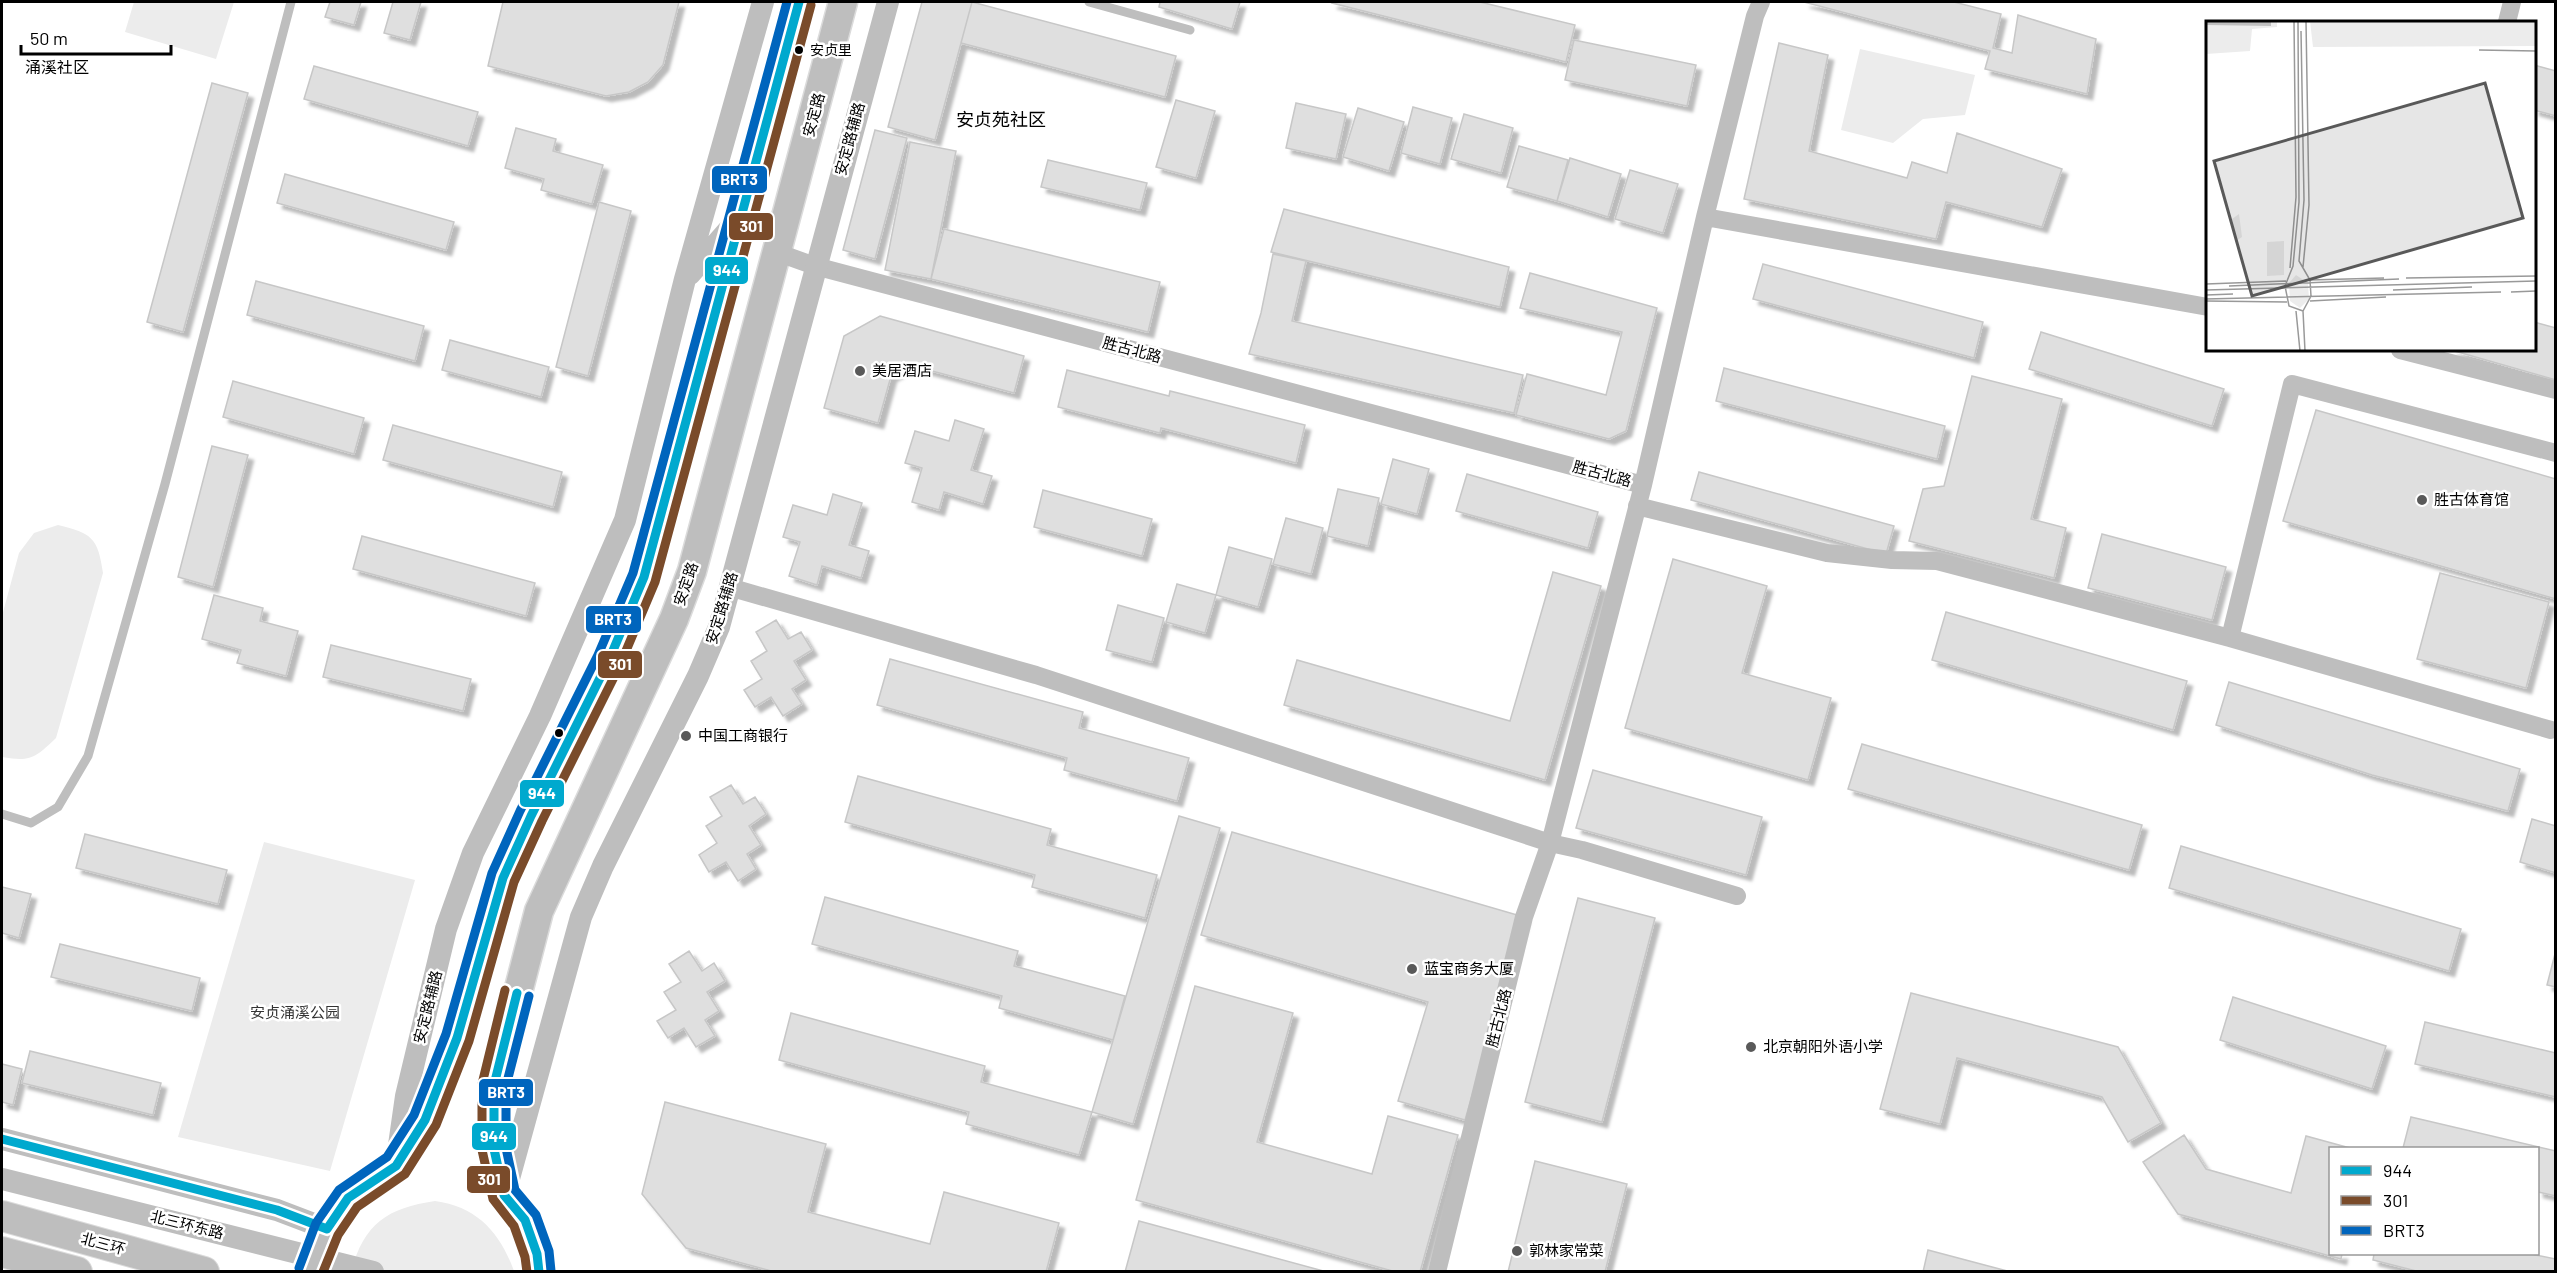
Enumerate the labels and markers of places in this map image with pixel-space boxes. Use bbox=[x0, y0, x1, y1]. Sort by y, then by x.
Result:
place label: 安贞里 bbox=[810, 41, 852, 58]
marker: 安贞里 bbox=[793, 44, 805, 56]
place label: 美居酒店 bbox=[872, 361, 932, 379]
marker: 美居酒店 bbox=[853, 364, 867, 378]
place label: 胜古体育馆 bbox=[2434, 490, 2509, 508]
marker: 胜古体育馆 bbox=[2415, 493, 2429, 507]
place label: 中国工商银行 bbox=[698, 726, 788, 744]
unlabelled marker bbox=[553, 727, 565, 739]
marker: 中国工商银行 bbox=[679, 729, 693, 743]
place label: 蓝宝商务大厦 bbox=[1424, 959, 1514, 977]
marker: 蓝宝商务大厦 bbox=[1405, 962, 1419, 976]
place label: 北京朝阳外语小学 bbox=[1763, 1037, 1883, 1055]
marker: 北京朝阳外语小学 bbox=[1744, 1040, 1758, 1054]
place label: 郭林家常菜 bbox=[1529, 1241, 1604, 1259]
marker: 郭林家常菜 bbox=[1510, 1244, 1524, 1258]

